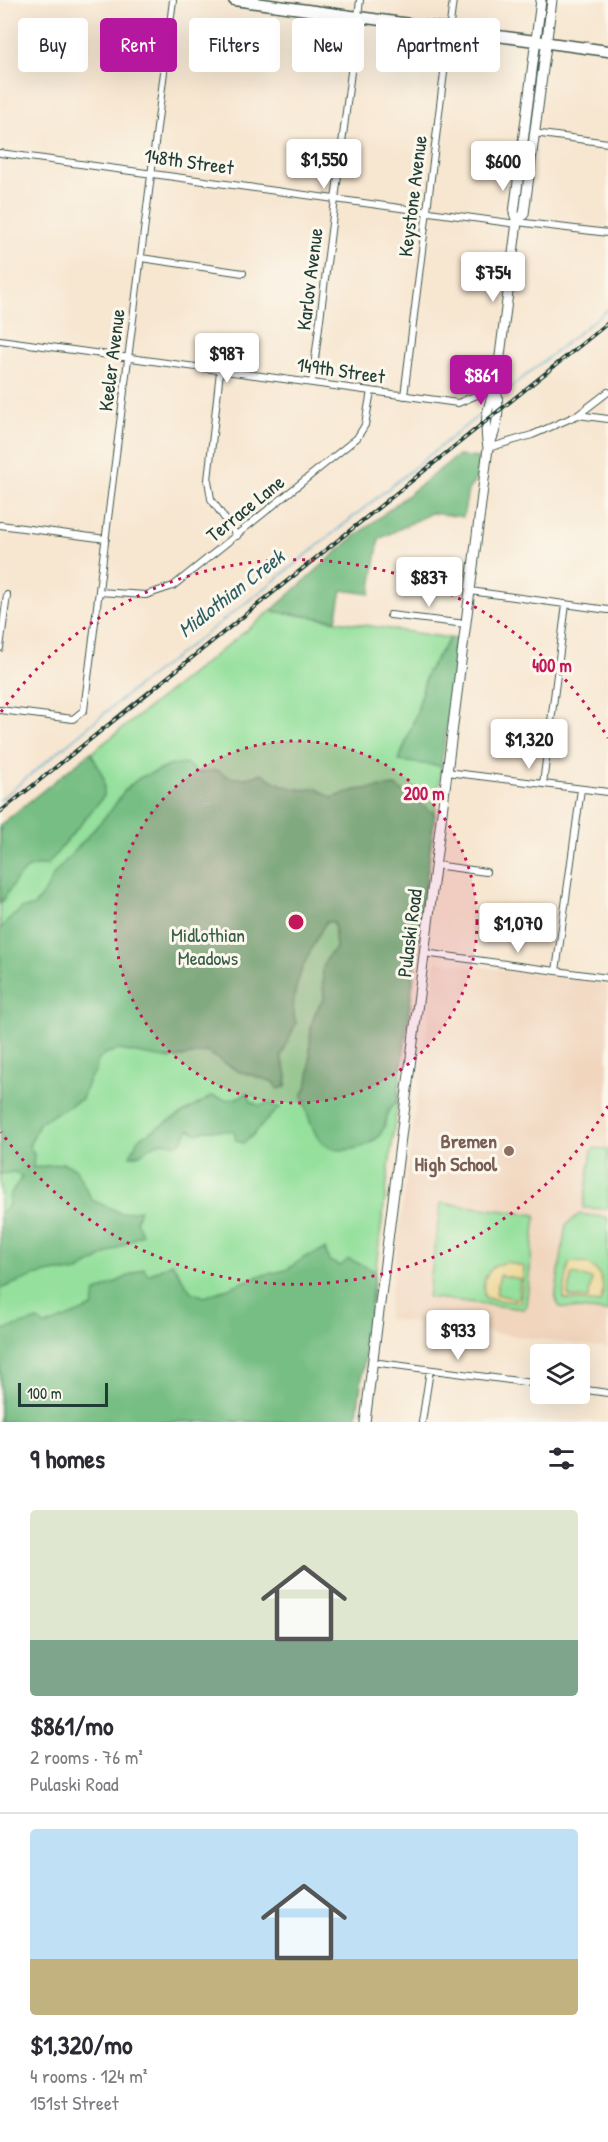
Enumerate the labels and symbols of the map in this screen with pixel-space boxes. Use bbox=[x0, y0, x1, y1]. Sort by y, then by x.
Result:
street label: Keystone Avenue bbox=[391, 134, 433, 258]
pin: $1,550 bbox=[275, 139, 373, 190]
street label: 148th Street bbox=[143, 141, 236, 181]
pin: $600 bbox=[467, 141, 539, 192]
street label: Karlov Avenue bbox=[289, 226, 329, 332]
pin: $754 bbox=[457, 252, 529, 303]
street label: Keeler Avenue bbox=[91, 307, 131, 413]
pin: $987 bbox=[191, 333, 263, 384]
street label: 149th Street bbox=[295, 350, 388, 390]
pin: $861 bbox=[445, 355, 517, 406]
street label: Terrace Lane bbox=[200, 468, 290, 548]
water label: Midlothian Creek bbox=[172, 541, 292, 644]
pin: $837 bbox=[393, 557, 465, 608]
text: 400 m bbox=[532, 653, 572, 678]
pin: $1,320 bbox=[480, 719, 578, 770]
text: 200 m bbox=[404, 781, 444, 806]
street label: Pulaski Road bbox=[390, 887, 428, 979]
pin: $1,070 bbox=[469, 903, 567, 954]
centre of rings bbox=[286, 912, 306, 932]
park label: Midlothian Meadows bbox=[171, 921, 245, 971]
place label: Bremen High School bbox=[414, 1127, 498, 1178]
marker: Bremen High School bbox=[502, 1144, 516, 1158]
pin: $933 bbox=[422, 1310, 494, 1361]
scale bar bbox=[18, 1380, 108, 1408]

